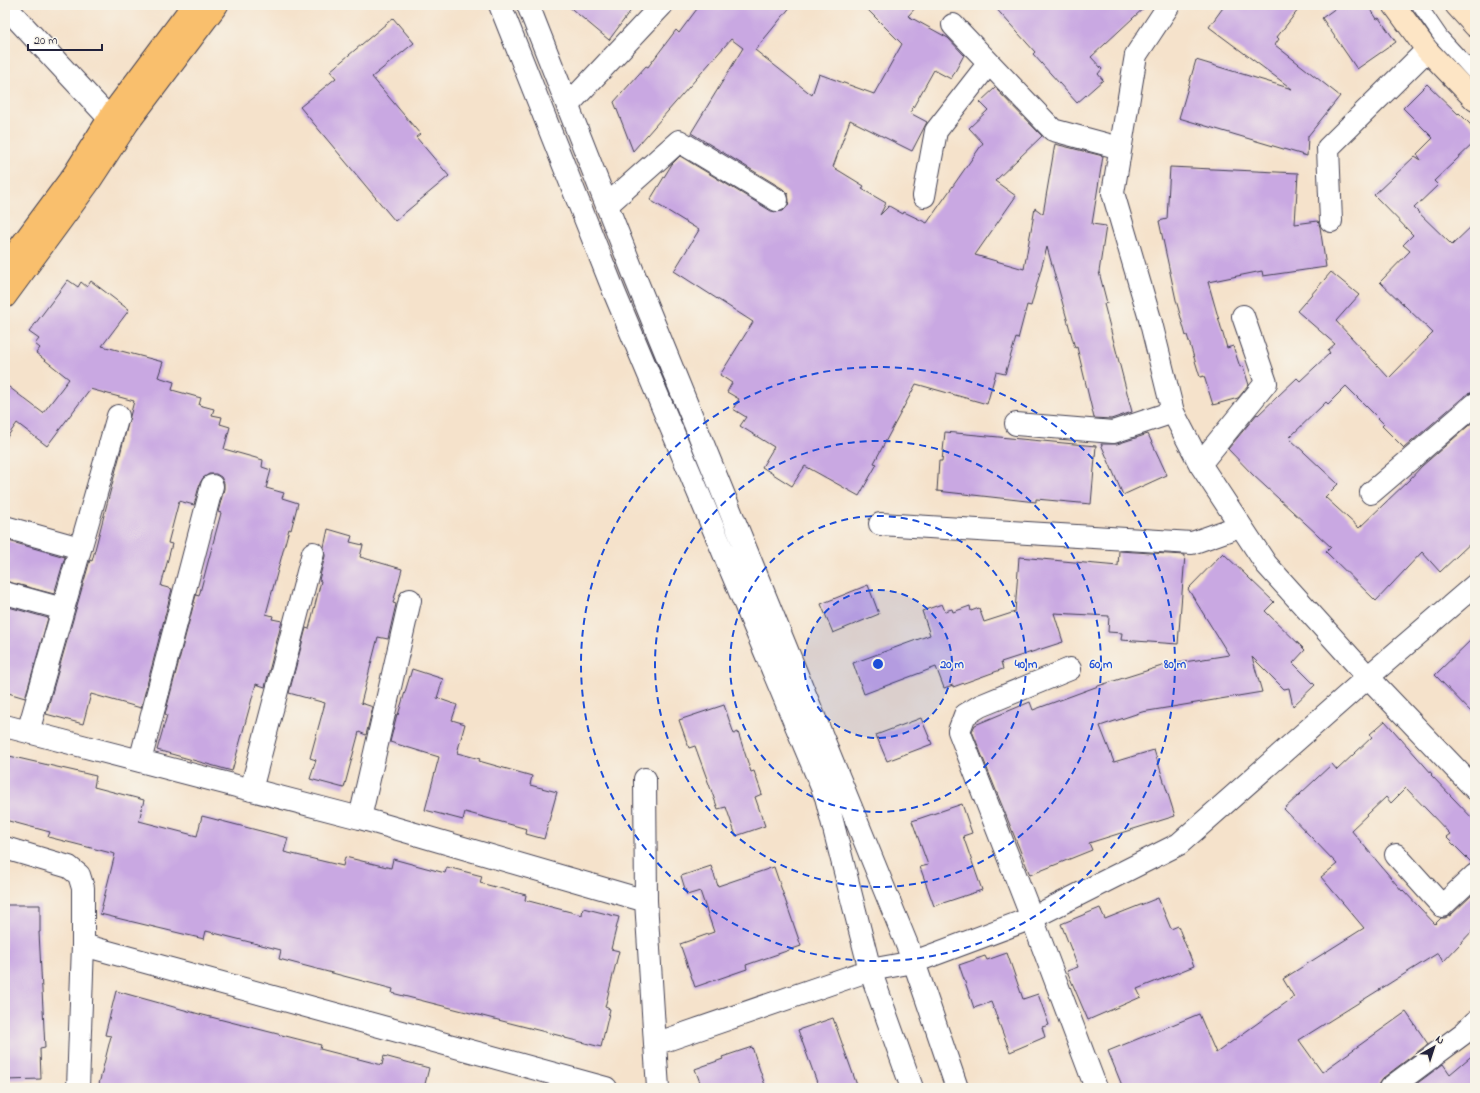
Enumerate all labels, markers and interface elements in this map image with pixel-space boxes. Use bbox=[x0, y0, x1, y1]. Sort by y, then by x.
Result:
scale bar bbox=[28, 26, 102, 52]
text: 20 m bbox=[34, 32, 57, 50]
text: 20 m bbox=[939, 656, 964, 674]
text: 40 m bbox=[1014, 656, 1038, 674]
text: 60 m bbox=[1089, 656, 1113, 674]
text: 80 m bbox=[1163, 656, 1187, 674]
centre of rings bbox=[871, 657, 885, 671]
north arrow bbox=[1414, 1027, 1454, 1067]
text: N bbox=[1432, 1031, 1448, 1049]

